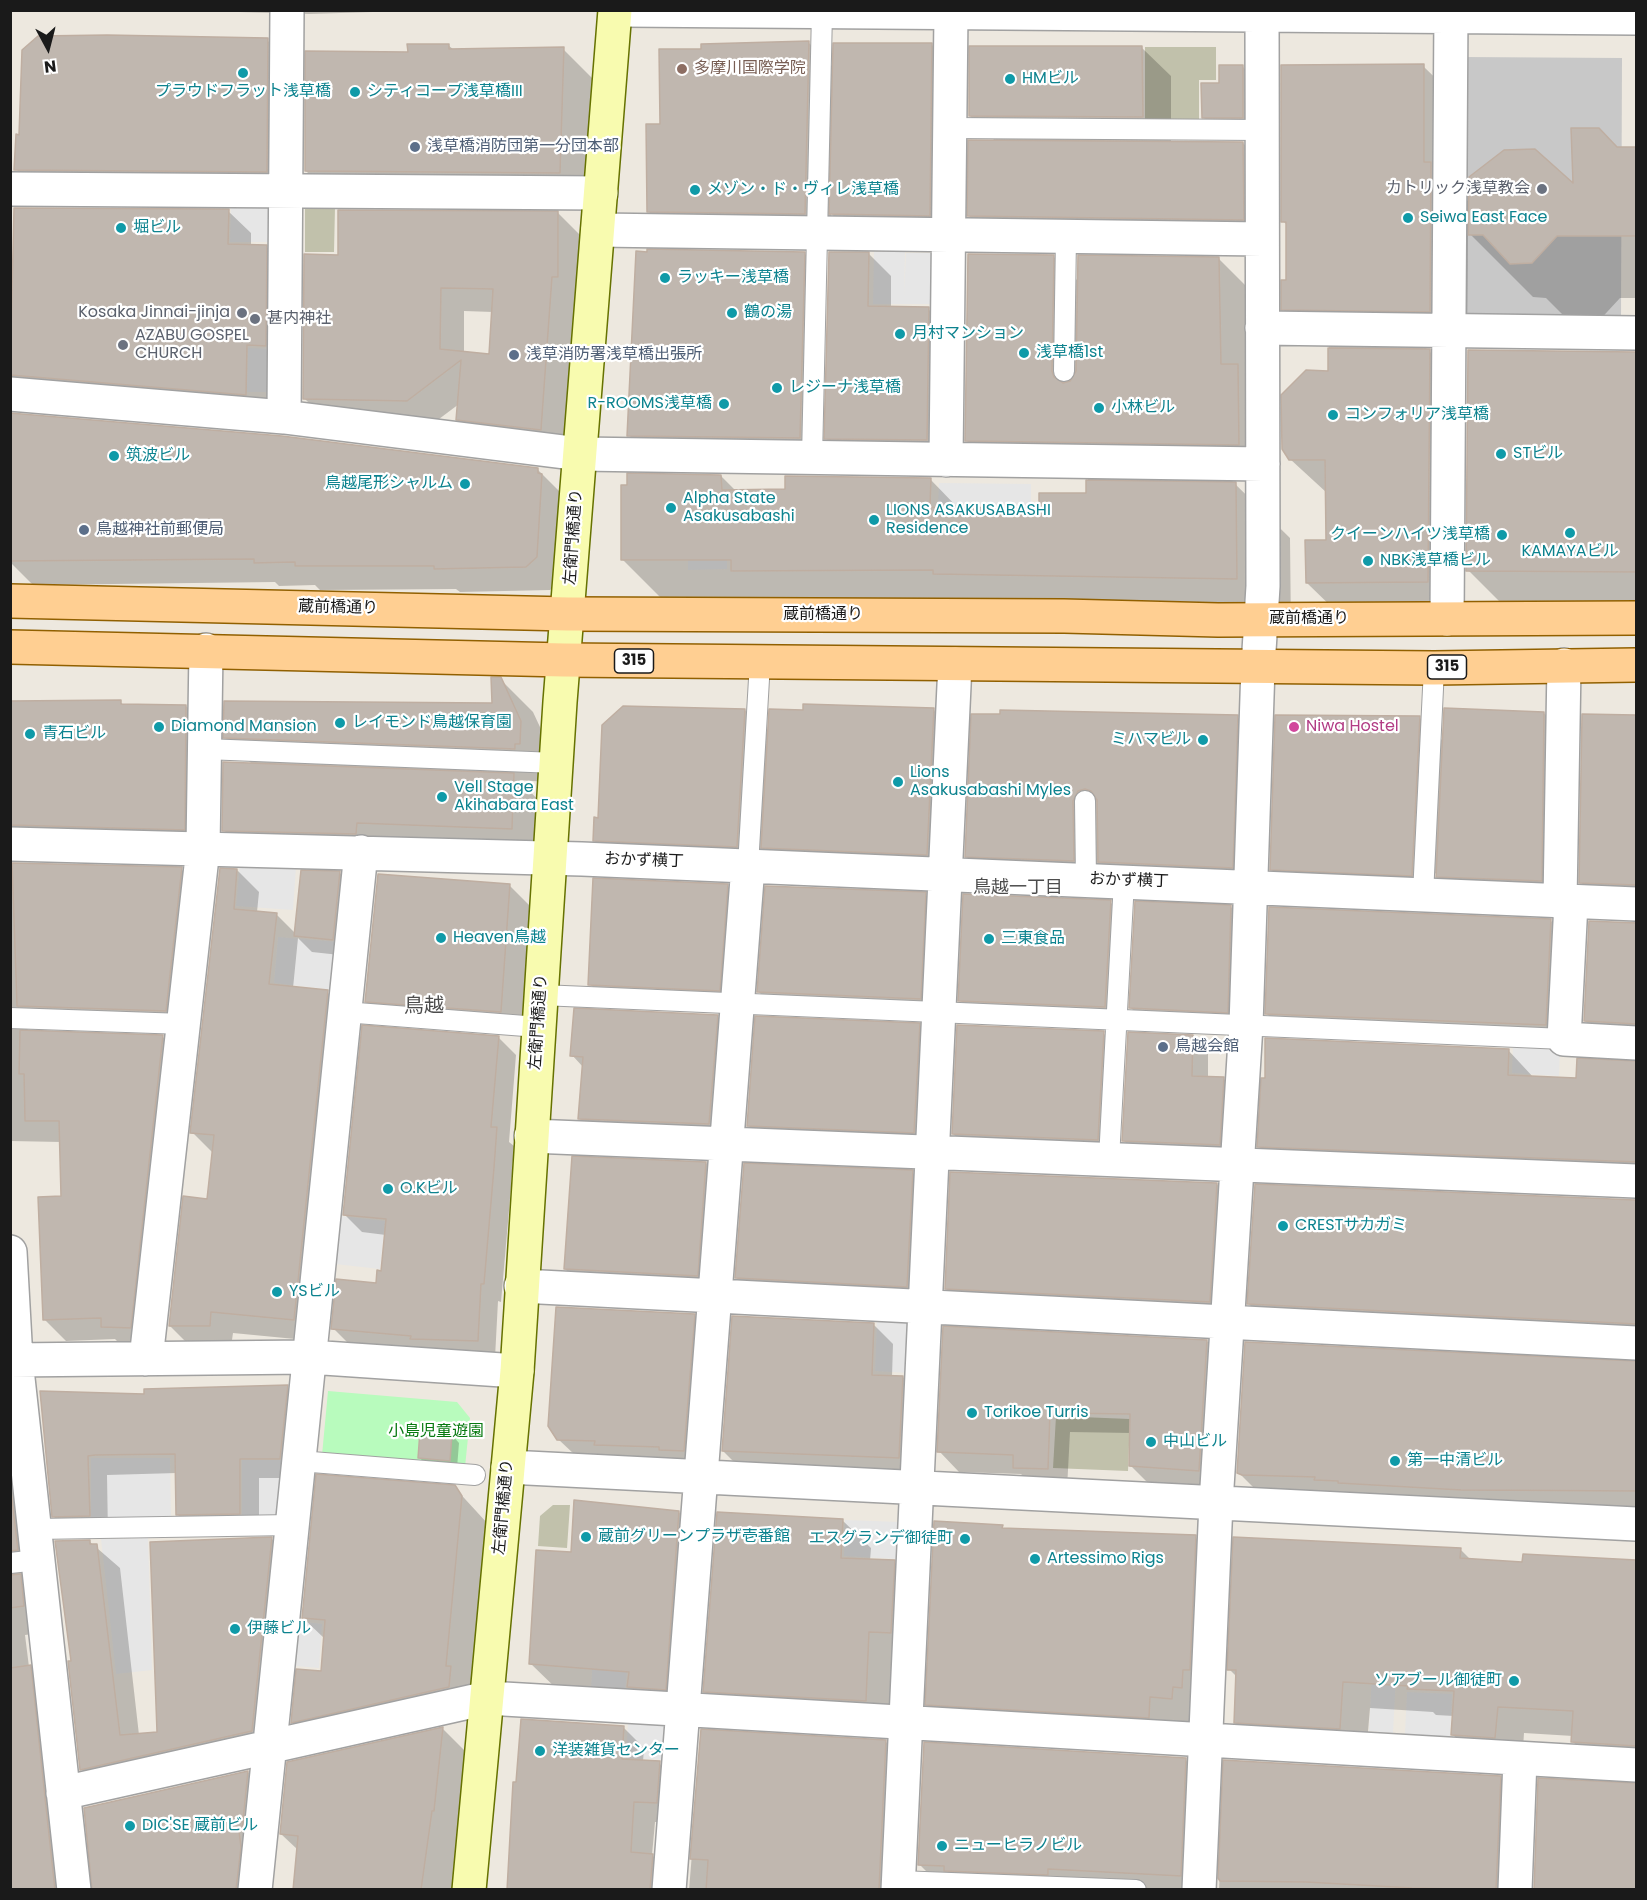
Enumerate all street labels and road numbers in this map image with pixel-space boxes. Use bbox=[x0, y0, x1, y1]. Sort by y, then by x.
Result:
street label: 左衛門橋通り bbox=[561, 488, 587, 586]
street label: 蔵前橋通り bbox=[298, 598, 378, 618]
street label: 蔵前橋通り bbox=[783, 605, 863, 625]
street label: 蔵前橋通り bbox=[1269, 609, 1349, 629]
road number: 315 bbox=[614, 649, 654, 673]
road number: 315 bbox=[1428, 655, 1466, 679]
street label: おかず横丁 bbox=[604, 850, 684, 872]
street label: おかず横丁 bbox=[1089, 870, 1169, 892]
street label: 左衛門橋通り bbox=[526, 973, 552, 1071]
street label: 左衛門橋通り bbox=[490, 1458, 518, 1556]

